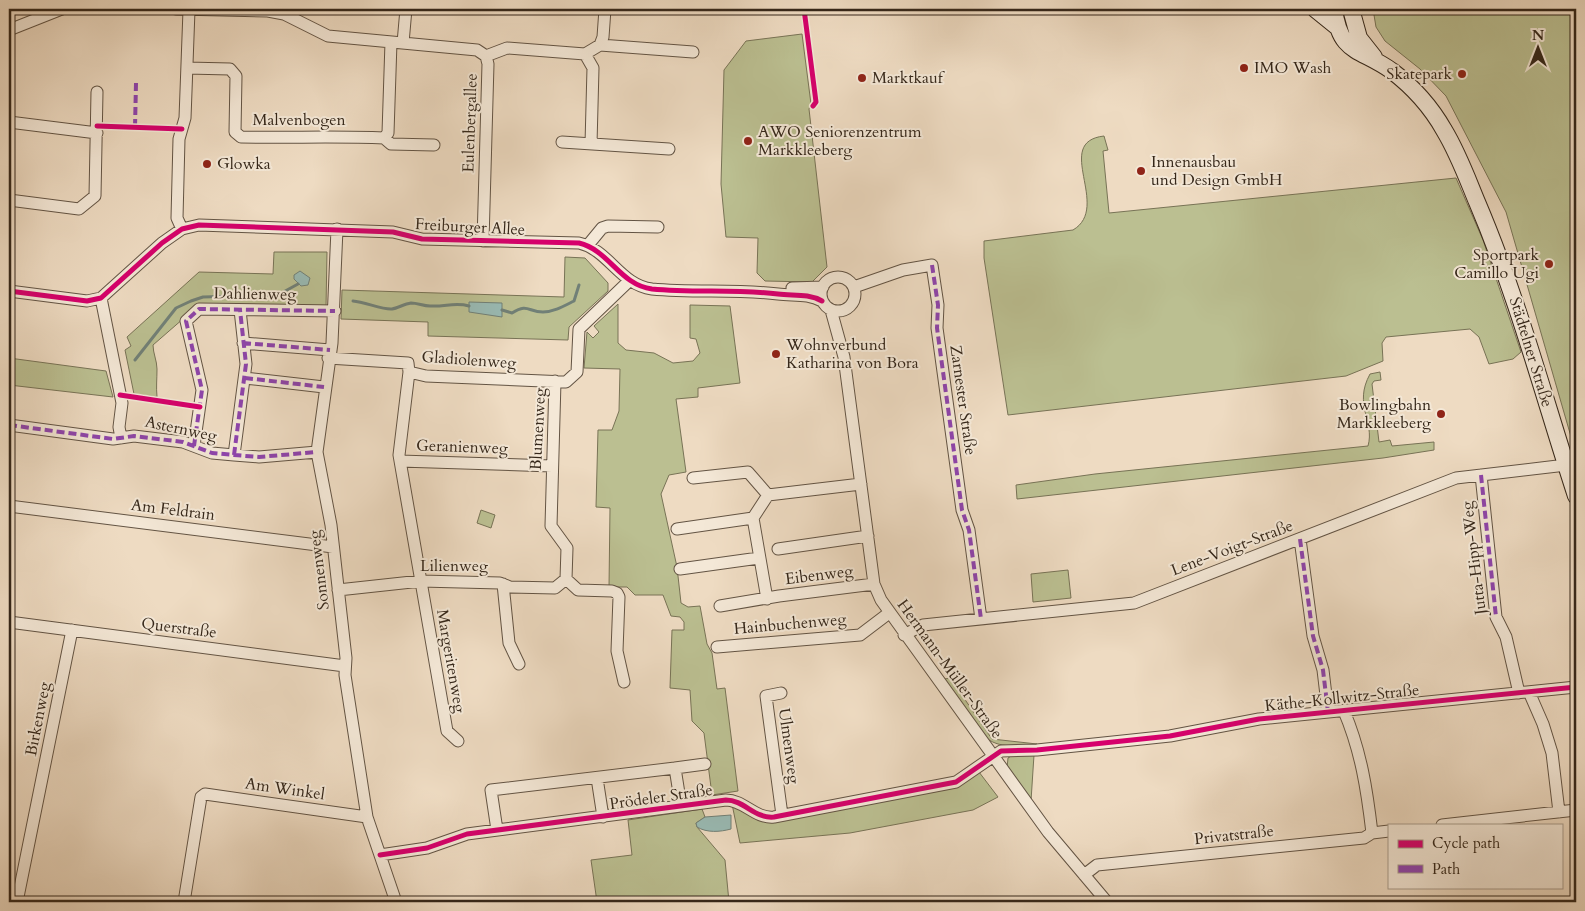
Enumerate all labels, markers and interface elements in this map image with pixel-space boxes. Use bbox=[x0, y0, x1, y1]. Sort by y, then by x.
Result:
north arrow bbox=[1512, 22, 1562, 72]
text: N bbox=[1532, 26, 1544, 45]
place label: IMO Wash bbox=[1254, 57, 1332, 79]
marker: IMO Wash bbox=[1238, 62, 1250, 74]
place label: Skatepark bbox=[1386, 63, 1452, 85]
place label: Marktkauf bbox=[872, 67, 946, 89]
marker: Skatepark bbox=[1456, 68, 1468, 80]
marker: Marktkauf bbox=[856, 72, 868, 84]
street label: Eulenbergallee bbox=[457, 73, 483, 173]
street label: Malvenbogen bbox=[252, 109, 346, 131]
place label: AWO Seniorenzentrum Markkleeberg bbox=[758, 121, 922, 161]
marker: AWO Seniorenzentrum Markkleeberg bbox=[742, 135, 754, 147]
place label: Innenausbau und Design GmbH bbox=[1151, 151, 1282, 191]
place label: Glowka bbox=[217, 153, 271, 175]
marker: Glowka bbox=[201, 158, 213, 170]
marker: Innenausbau und Design GmbH bbox=[1135, 165, 1147, 177]
street label: Freiburger Allee bbox=[414, 213, 526, 241]
place label: Sportpark Camillo Ugi bbox=[1454, 244, 1540, 284]
marker: Sportpark Camillo Ugi bbox=[1543, 258, 1555, 270]
street label: Dahlienweg bbox=[213, 282, 297, 306]
street label: Städtelner Straße bbox=[1504, 294, 1558, 410]
place label: Wohnverbund Katharina von Bora bbox=[785, 334, 919, 374]
street label: Zarnester Straße bbox=[944, 344, 982, 456]
street label: Gladiolenweg bbox=[421, 346, 517, 374]
marker: Wohnverbund Katharina von Bora bbox=[770, 348, 782, 360]
street label: Blumenweg bbox=[525, 387, 551, 471]
place label: Bowlingbahn Markkleeberg bbox=[1337, 394, 1431, 434]
marker: Bowlingbahn Markkleeberg bbox=[1435, 408, 1447, 420]
street label: Asternweg bbox=[143, 411, 219, 447]
street label: Geranienweg bbox=[416, 434, 508, 460]
street label: Am Feldrain bbox=[130, 494, 216, 526]
street label: Jutta-Hipp-Weg bbox=[1456, 500, 1492, 618]
street label: Lene-Voigt-Straße bbox=[1168, 515, 1296, 581]
street label: Sonnenweg bbox=[303, 529, 335, 611]
street label: Lilienweg bbox=[420, 555, 488, 577]
street label: Eibenweg bbox=[784, 560, 854, 590]
street label: Hermann-Müller-Straße bbox=[892, 595, 1008, 743]
street label: Margeritenweg bbox=[431, 607, 471, 715]
street label: Hainbuchenweg bbox=[733, 608, 847, 640]
street label: Querstraße bbox=[140, 612, 218, 644]
street label: Käthe-Kollwitz-Straße bbox=[1264, 679, 1420, 717]
street label: Birkenweg bbox=[20, 680, 56, 758]
street label: Ulmenweg bbox=[773, 707, 805, 785]
street label: Am Winkel bbox=[244, 773, 326, 805]
street label: Prödeler Straße bbox=[608, 779, 714, 815]
street label: Privatstraße bbox=[1193, 820, 1275, 850]
legend bbox=[1388, 824, 1562, 888]
text: Cycle path bbox=[1432, 833, 1501, 853]
text: Path bbox=[1432, 859, 1461, 879]

